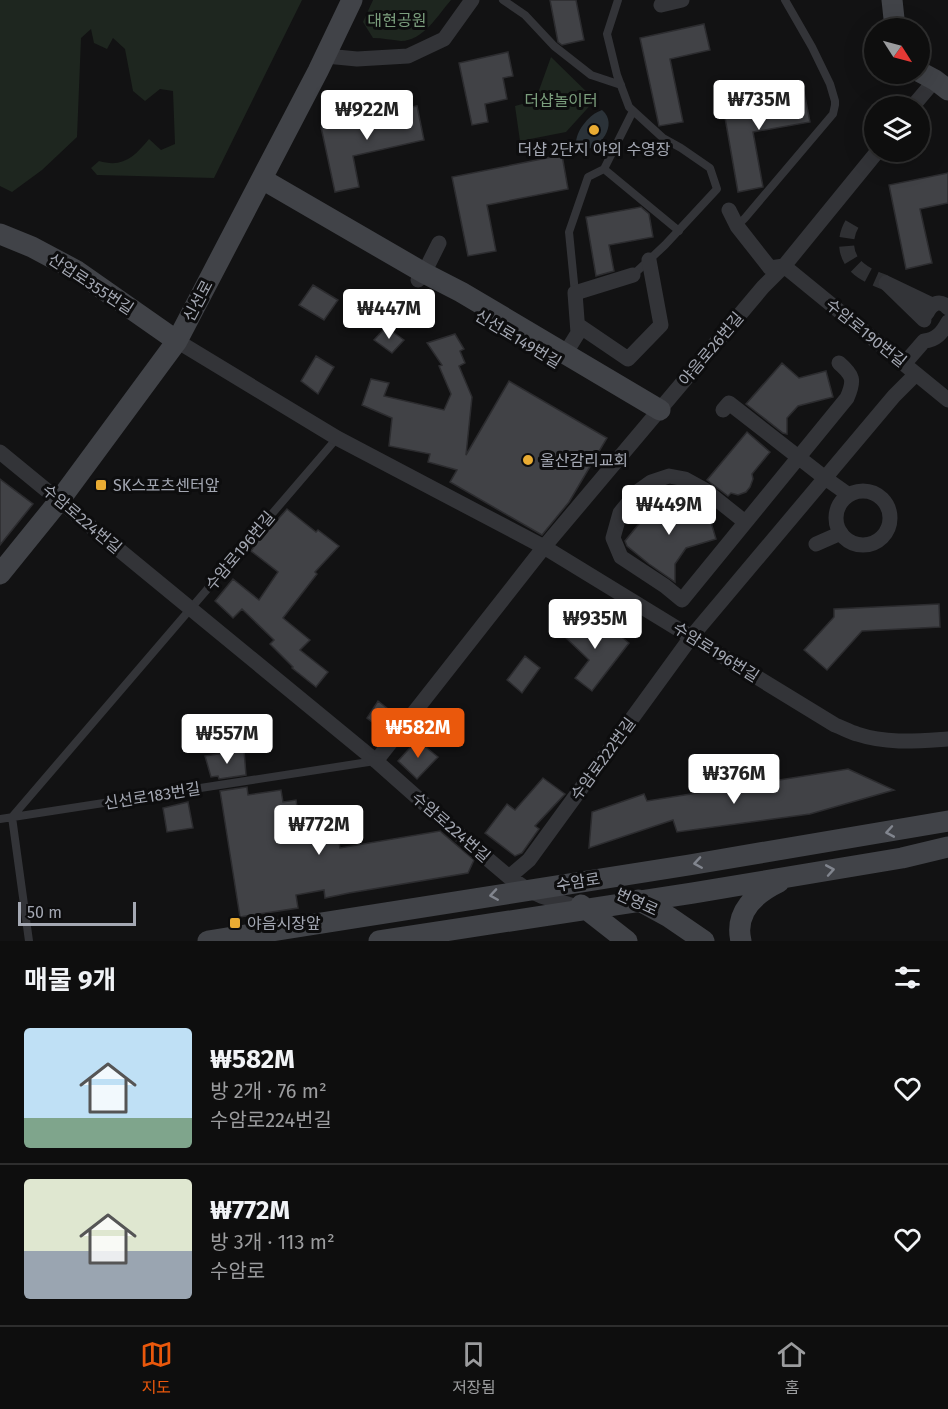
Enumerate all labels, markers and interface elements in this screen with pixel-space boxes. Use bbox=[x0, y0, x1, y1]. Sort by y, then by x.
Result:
park label: 대현공원 bbox=[368, 11, 426, 30]
north arrow bbox=[864, 18, 930, 84]
map controls bbox=[864, 18, 930, 162]
pin: ₩735M bbox=[717, 80, 801, 131]
text: ₩735M bbox=[728, 87, 790, 111]
pin: ₩922M bbox=[325, 90, 409, 141]
park label: 더샵놀이터 bbox=[524, 91, 598, 110]
button: layers bbox=[864, 96, 930, 162]
text: ₩922M bbox=[335, 97, 399, 121]
marker: 더샵 2단지 야외 수영장 bbox=[587, 123, 601, 137]
place label: 더샵 2단지 야외 수영장 bbox=[517, 140, 671, 159]
street label: 산업로355번길 bbox=[45, 249, 137, 319]
street label: 신선로 bbox=[179, 277, 217, 325]
pin: ₩447M bbox=[347, 289, 431, 340]
street label: 수암로190번길 bbox=[822, 295, 910, 371]
text: ₩447M bbox=[357, 296, 421, 320]
street label: 신선로149번길 bbox=[471, 306, 565, 372]
street label: 야음로26번길 bbox=[675, 308, 747, 390]
place label: 울산감리교회 bbox=[540, 451, 628, 470]
marker: 울산감리교회 bbox=[521, 453, 535, 467]
place label: SK스포츠센터앞 bbox=[113, 476, 220, 495]
marker: SK스포츠센터앞 bbox=[94, 478, 108, 492]
street label: 수암로224번길 bbox=[39, 480, 125, 558]
pin: ₩449M bbox=[627, 485, 711, 536]
text: ₩449M bbox=[636, 492, 702, 516]
street label: 수암로196번길 bbox=[201, 508, 279, 594]
pin: ₩935M bbox=[553, 599, 637, 650]
text: ₩935M bbox=[563, 606, 627, 630]
street label: 수암로196번길 bbox=[670, 618, 762, 686]
pin: ₩582M bbox=[376, 708, 460, 759]
pin: ₩557M bbox=[185, 714, 269, 765]
street label: 수암로222번길 bbox=[567, 714, 639, 804]
text: ₩582M bbox=[385, 715, 451, 739]
text: ₩557M bbox=[196, 721, 258, 745]
pin: ₩376M bbox=[692, 754, 776, 805]
text: ₩376M bbox=[702, 761, 766, 785]
street label: 신선로183번길 bbox=[102, 779, 202, 813]
street label: 수암로224번길 bbox=[408, 788, 494, 866]
pin: ₩772M bbox=[277, 805, 361, 856]
text: ₩772M bbox=[288, 812, 350, 836]
one-way arrow bbox=[886, 825, 895, 837]
one-way arrow bbox=[693, 857, 703, 869]
one-way arrow bbox=[824, 864, 834, 877]
street label: 수암로 bbox=[555, 869, 602, 895]
street label: 번영로 bbox=[613, 884, 661, 920]
one-way arrow bbox=[489, 888, 499, 901]
scale bar bbox=[18, 899, 136, 926]
text: 50 m bbox=[27, 903, 62, 922]
place label: 야음시장앞 bbox=[247, 914, 321, 933]
marker: 야음시장앞 bbox=[228, 916, 242, 930]
icon: filters bbox=[891, 961, 924, 994]
text: 매물 9개 bbox=[24, 965, 116, 996]
text: ₩582M bbox=[210, 1044, 295, 1075]
icon: home bbox=[72, 1052, 144, 1124]
icon: heart bbox=[891, 1072, 924, 1105]
text: 방 2개 · 76 m² bbox=[210, 1079, 327, 1103]
text: 수암로224번길 bbox=[210, 1108, 332, 1132]
text: ₩772M bbox=[210, 1195, 290, 1226]
icon: home bbox=[72, 1203, 144, 1275]
icon: heart bbox=[891, 1223, 924, 1256]
text: 방 3개 · 113 m² bbox=[210, 1230, 335, 1254]
text: 수암로 bbox=[210, 1259, 265, 1283]
tab: 지도 bbox=[140, 1338, 173, 1398]
tab: 저장됨 bbox=[452, 1338, 496, 1398]
tab: 홈 bbox=[775, 1338, 808, 1398]

